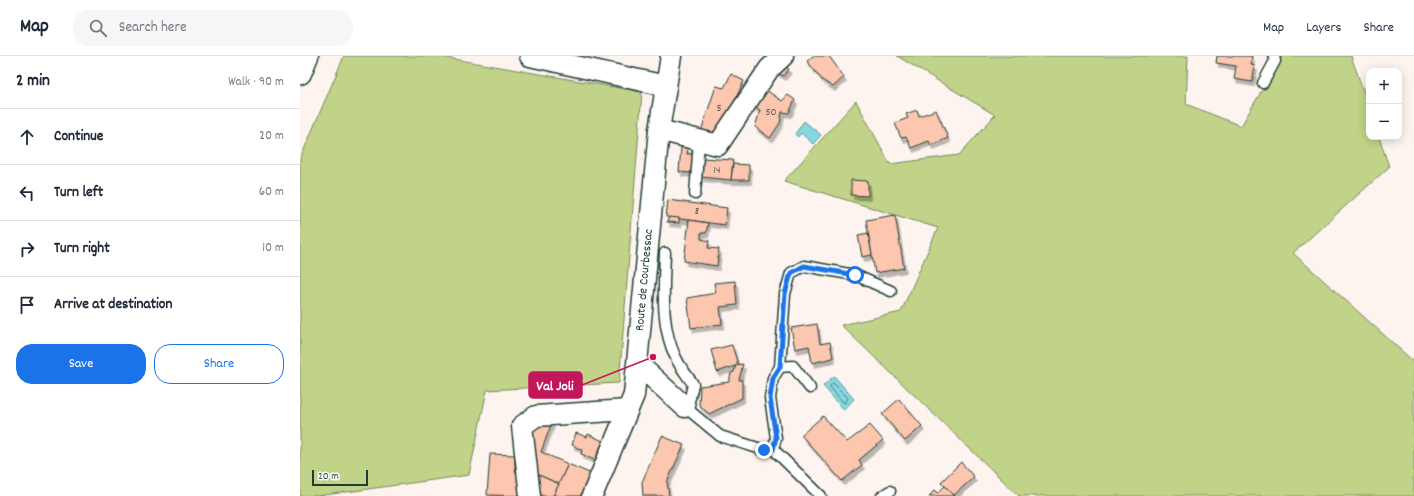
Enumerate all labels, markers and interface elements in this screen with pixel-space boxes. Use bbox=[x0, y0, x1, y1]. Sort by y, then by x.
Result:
search box bbox=[73, 10, 353, 46]
text: Map bbox=[20, 14, 49, 41]
icon: search bbox=[87, 17, 109, 39]
text: Search here bbox=[119, 17, 187, 39]
text: Map bbox=[1263, 18, 1284, 38]
text: Layers bbox=[1306, 18, 1341, 38]
text: Share bbox=[1363, 18, 1394, 38]
map controls bbox=[1366, 68, 1402, 140]
button: + bbox=[1366, 68, 1402, 104]
text: 2 min bbox=[16, 70, 50, 94]
text: Walk · 90 m bbox=[228, 73, 284, 92]
house number: 5 bbox=[716, 101, 722, 117]
button: − bbox=[1366, 104, 1402, 140]
house number: 50 bbox=[765, 105, 777, 121]
icon: ahead bbox=[16, 126, 38, 148]
text: Continue bbox=[54, 126, 103, 148]
text: 20 m bbox=[259, 127, 284, 146]
house number: 14 bbox=[714, 163, 720, 179]
icon: left bbox=[16, 182, 38, 204]
text: Turn left bbox=[54, 182, 103, 204]
text: 60 m bbox=[259, 183, 284, 202]
house number: 8 bbox=[695, 204, 699, 220]
street label: Route de Courbessac bbox=[631, 228, 659, 332]
icon: right bbox=[16, 238, 38, 260]
text: Turn right bbox=[54, 238, 110, 260]
text: 10 m bbox=[262, 239, 284, 258]
route start bbox=[846, 266, 864, 284]
icon: arrive bbox=[16, 294, 38, 316]
text: Arrive at destination bbox=[54, 294, 172, 316]
button: Save bbox=[16, 344, 146, 384]
button: Share bbox=[154, 344, 284, 384]
callout: Val Joli bbox=[529, 372, 582, 398]
text: Val Joli bbox=[536, 377, 574, 397]
route end bbox=[755, 441, 773, 459]
scale bar bbox=[312, 468, 368, 487]
text: 20 m bbox=[318, 469, 339, 485]

